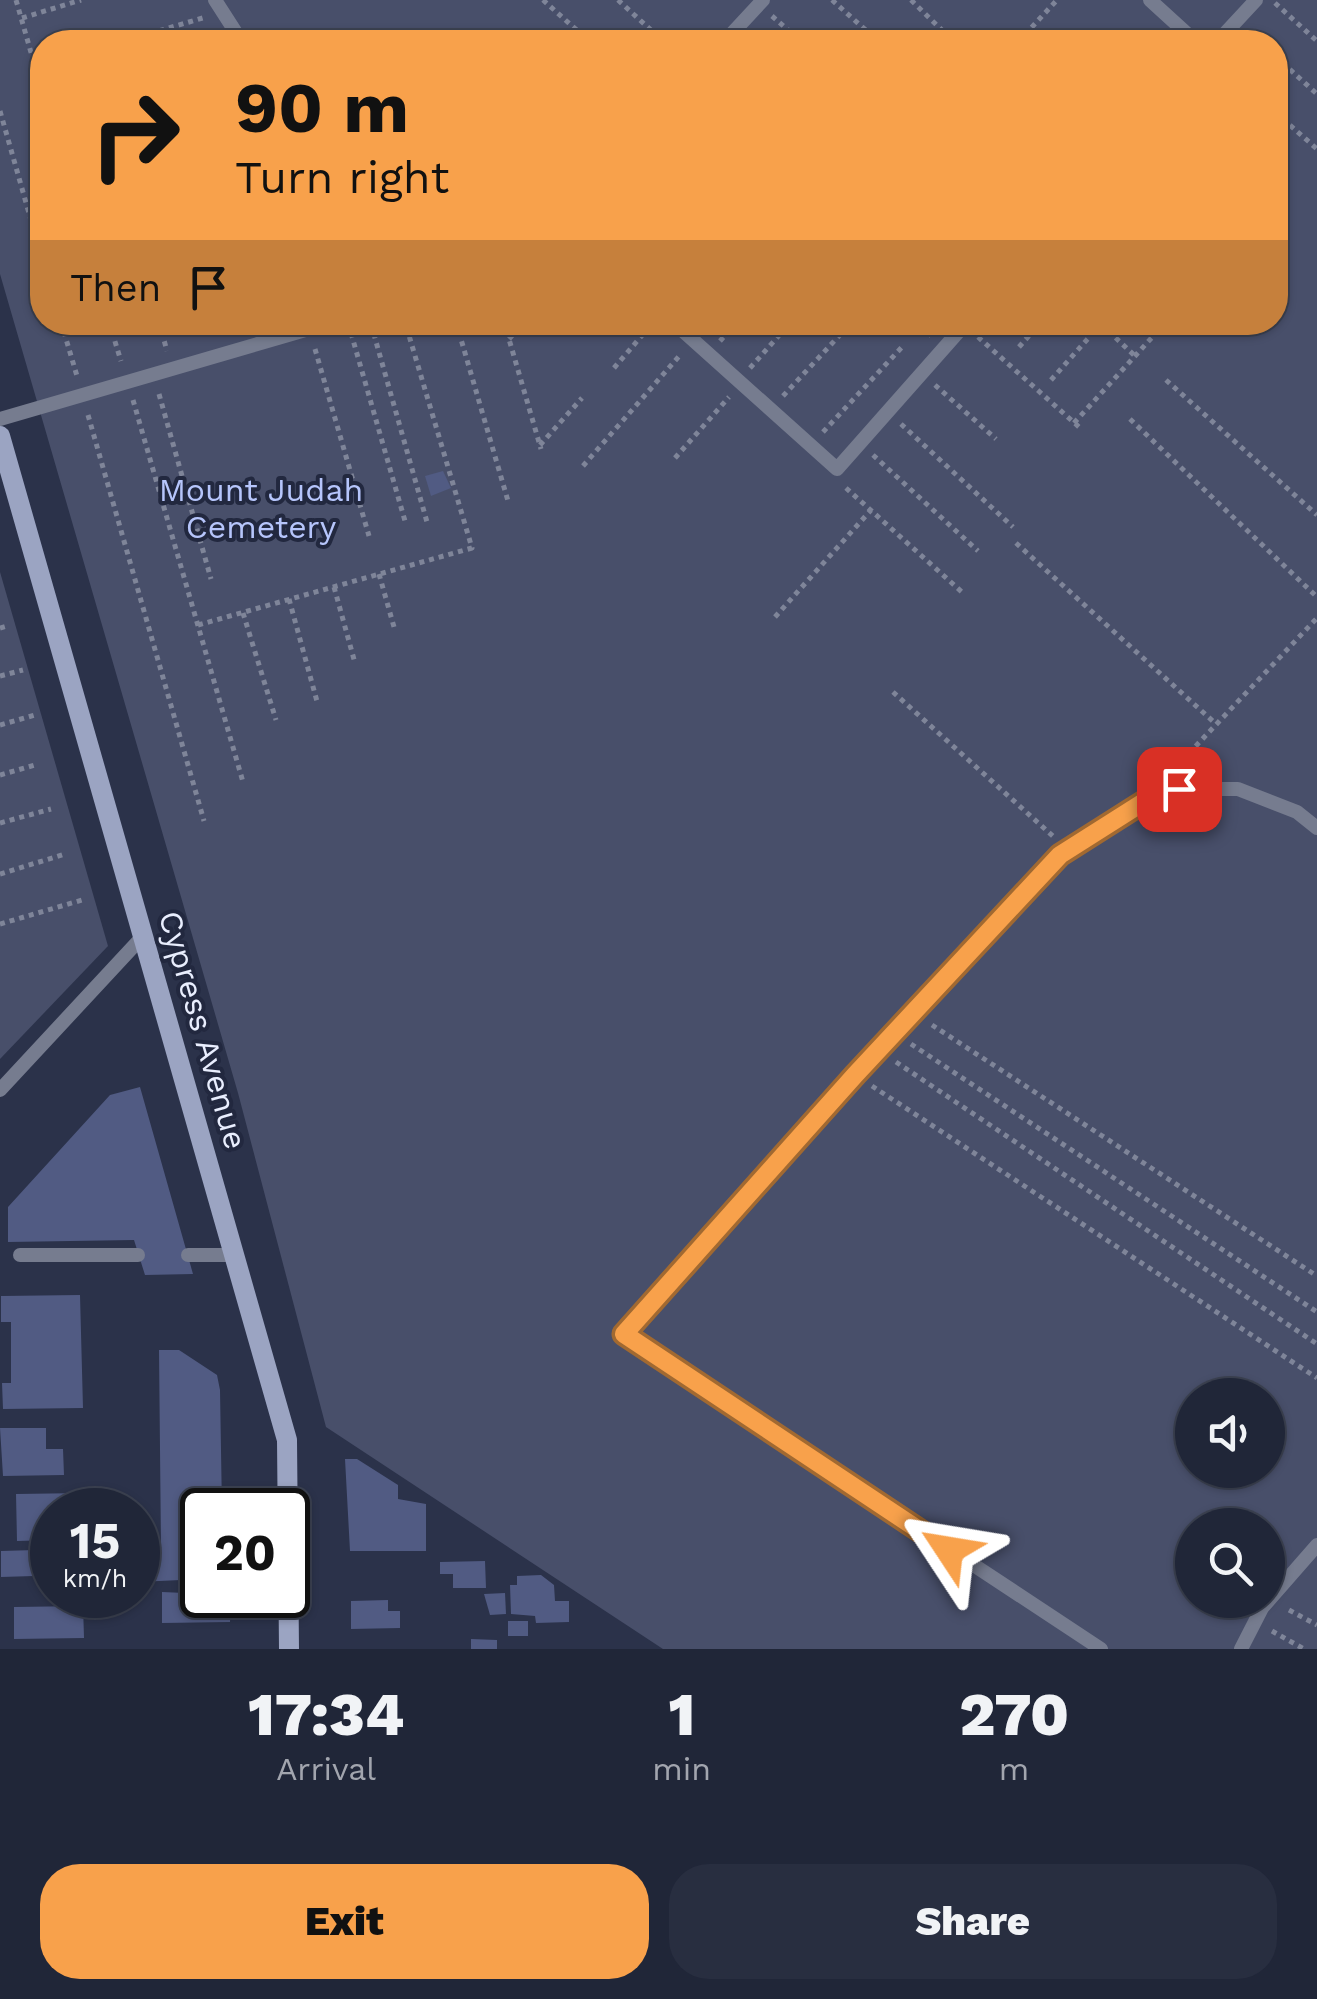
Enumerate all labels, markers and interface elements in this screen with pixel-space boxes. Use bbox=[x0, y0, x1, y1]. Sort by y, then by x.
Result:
text: 90 m bbox=[235, 67, 409, 149]
icon: right bbox=[70, 70, 200, 200]
text: Turn right bbox=[235, 151, 449, 204]
icon: arrive bbox=[181, 260, 236, 315]
text: Then bbox=[70, 266, 161, 310]
park label: Mount Judah Cemetery bbox=[159, 471, 363, 546]
pin bbox=[1137, 747, 1222, 832]
icon: arrive bbox=[1152, 762, 1207, 817]
street label: Cypress Avenue bbox=[151, 906, 255, 1154]
map controls bbox=[1175, 1378, 1285, 1618]
button: sound bbox=[1175, 1378, 1285, 1488]
speed limit sign: 20 bbox=[180, 1488, 310, 1618]
position arrow bbox=[897, 1498, 1001, 1602]
button: search bbox=[1175, 1508, 1285, 1618]
text: 15 bbox=[70, 1511, 120, 1570]
text: km/h bbox=[63, 1564, 127, 1593]
text: 17:34 bbox=[248, 1679, 404, 1750]
text: 1 bbox=[668, 1679, 695, 1750]
text: 270 bbox=[959, 1679, 1069, 1750]
text: Arrival bbox=[276, 1750, 376, 1788]
text: min bbox=[652, 1750, 711, 1788]
text: m bbox=[999, 1750, 1029, 1788]
button: Exit bbox=[40, 1864, 649, 1979]
button: Share bbox=[669, 1864, 1277, 1979]

